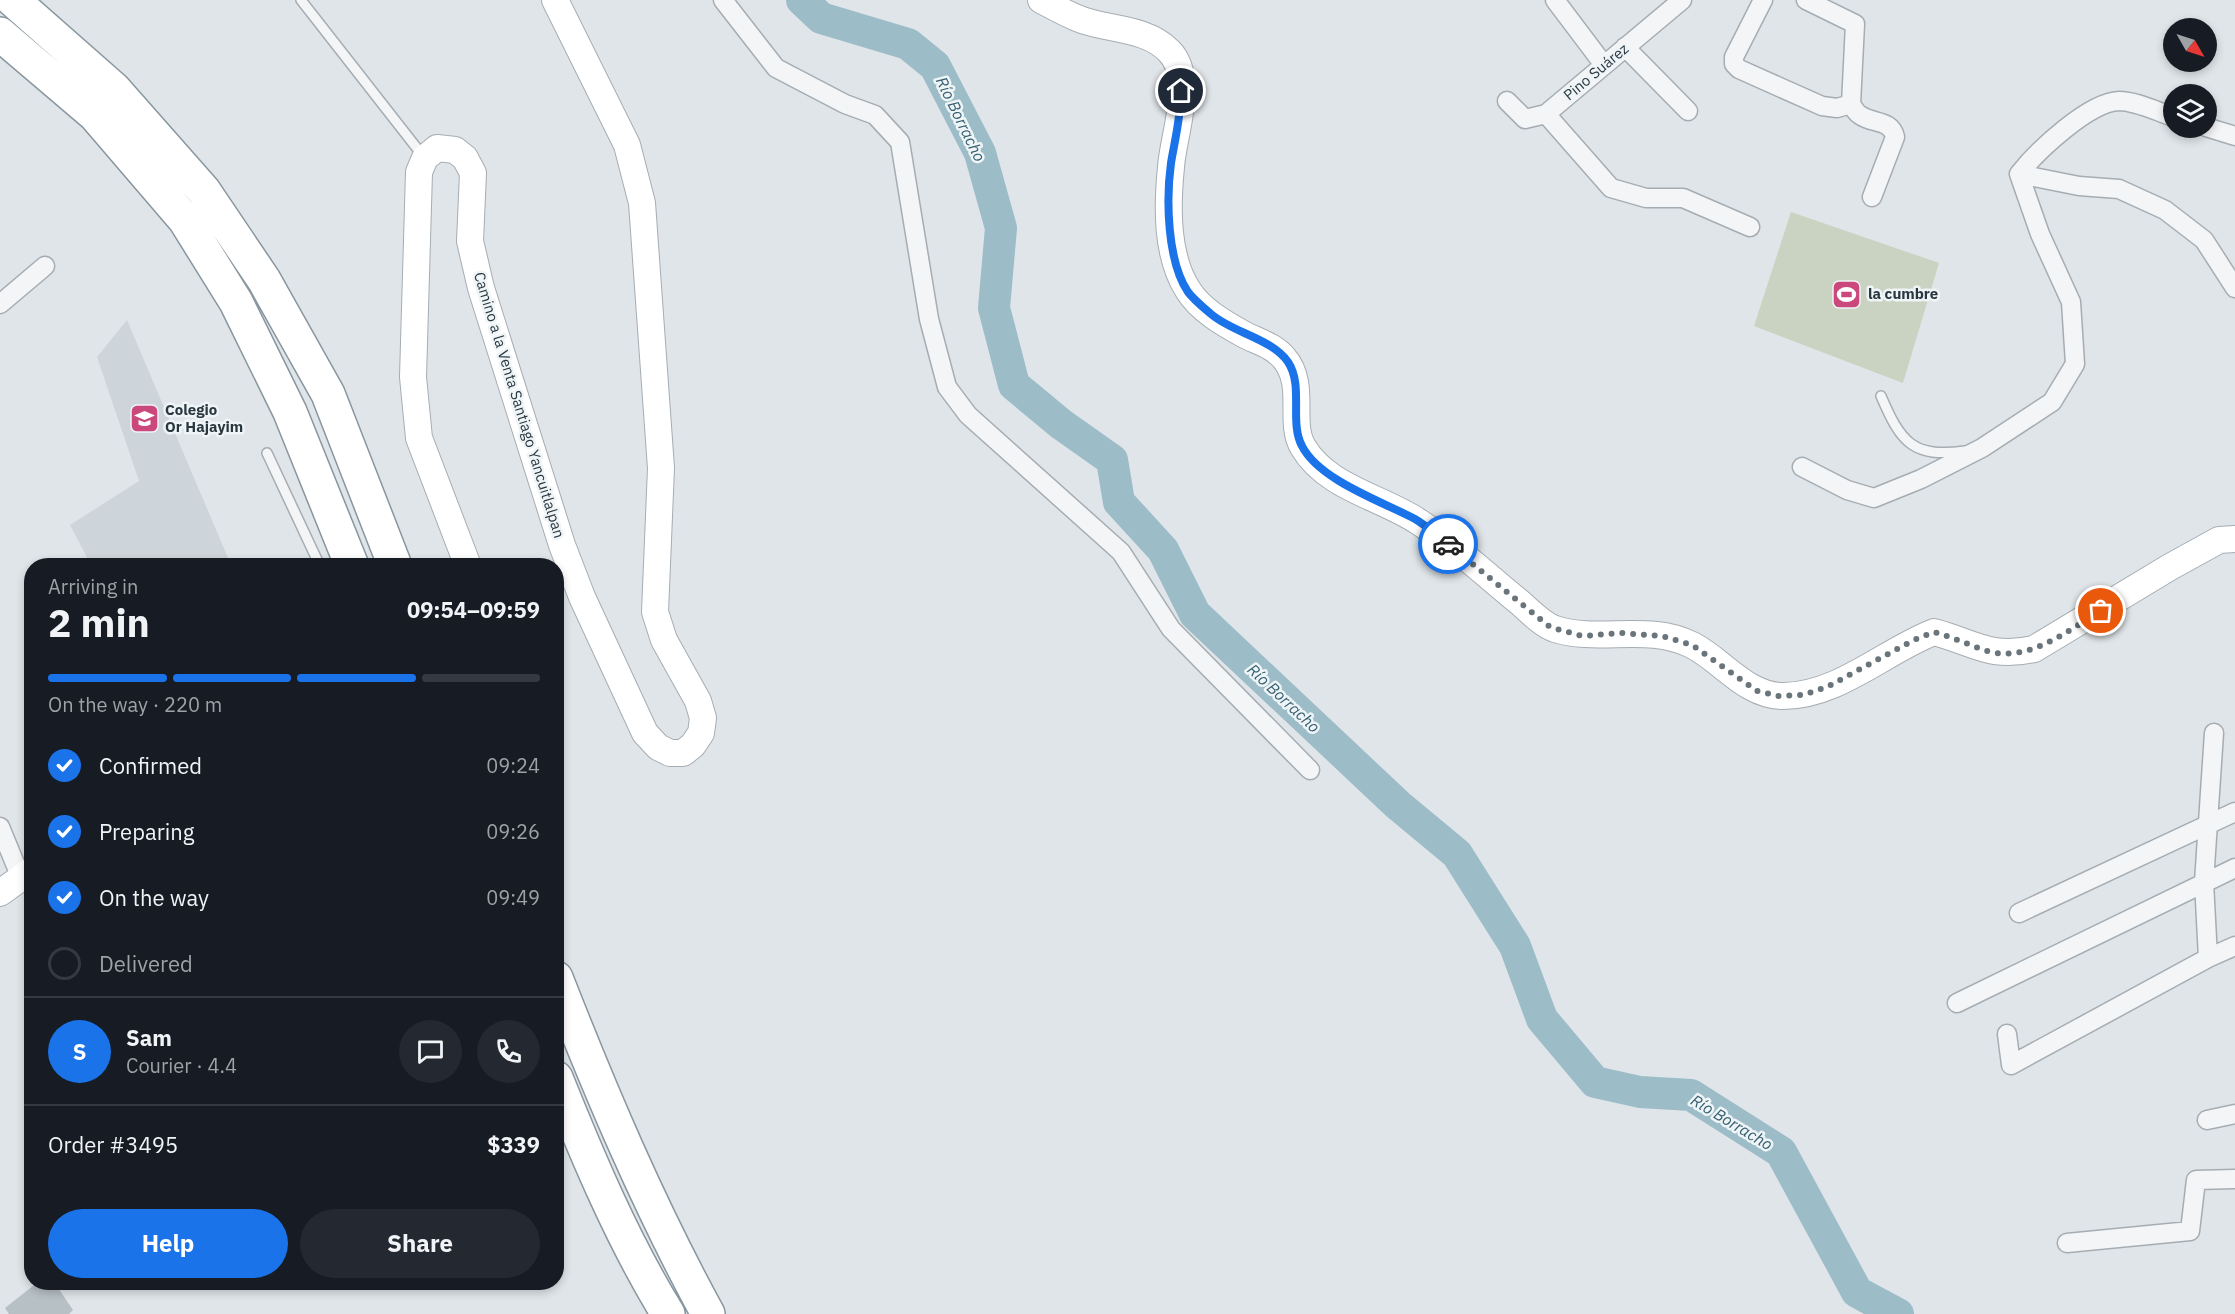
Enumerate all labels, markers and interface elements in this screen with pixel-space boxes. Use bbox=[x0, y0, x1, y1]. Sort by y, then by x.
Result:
north arrow bbox=[2163, 18, 2217, 72]
map controls bbox=[2163, 18, 2217, 138]
street label: Pino Suárez bbox=[1559, 39, 1632, 104]
pin bbox=[1155, 65, 1206, 116]
water label: Río Borracho bbox=[932, 73, 990, 165]
icon: home bbox=[1164, 74, 1197, 107]
button: layers bbox=[2163, 84, 2217, 138]
street label: Camino a la Venta Santiago Yancuitlalpan bbox=[470, 270, 569, 540]
sports icon: la cumbre bbox=[1831, 278, 1863, 310]
place label: la cumbre bbox=[1868, 284, 1938, 303]
place label: Colegio Or Hajayim bbox=[165, 400, 243, 436]
school or university icon: Colegio Or Hajayim bbox=[128, 403, 160, 435]
courier bbox=[1418, 514, 1478, 574]
icon: car bbox=[1432, 528, 1465, 561]
text: Arriving in bbox=[48, 573, 138, 600]
pin bbox=[2075, 585, 2126, 636]
icon: bag bbox=[2084, 594, 2117, 627]
text: 09:54–09:59 bbox=[407, 595, 540, 624]
text: 2 min bbox=[48, 597, 150, 648]
water label: Río Borracho bbox=[1244, 659, 1325, 737]
text: On the way · 220 m bbox=[48, 691, 222, 718]
icon: check bbox=[48, 749, 81, 782]
text: Confirmed bbox=[99, 751, 202, 780]
text: 09:24 bbox=[486, 752, 540, 779]
icon: check bbox=[48, 815, 81, 848]
text: Preparing bbox=[99, 817, 194, 846]
text: 09:26 bbox=[486, 818, 540, 845]
icon: check bbox=[48, 881, 81, 914]
text: On the way bbox=[99, 883, 209, 912]
text: 09:49 bbox=[486, 884, 540, 911]
text: Delivered bbox=[99, 949, 193, 978]
button: chat bbox=[399, 1020, 462, 1083]
button: phone bbox=[477, 1020, 540, 1083]
text: Sam bbox=[126, 1023, 172, 1052]
text: S bbox=[73, 1037, 86, 1066]
text: Courier · 4.4 bbox=[126, 1052, 237, 1079]
water label: Río Borracho bbox=[1687, 1090, 1777, 1154]
text: Order #3495 bbox=[48, 1130, 178, 1159]
text: $339 bbox=[487, 1130, 540, 1159]
button: Help bbox=[48, 1209, 288, 1278]
button: Share bbox=[300, 1209, 540, 1278]

